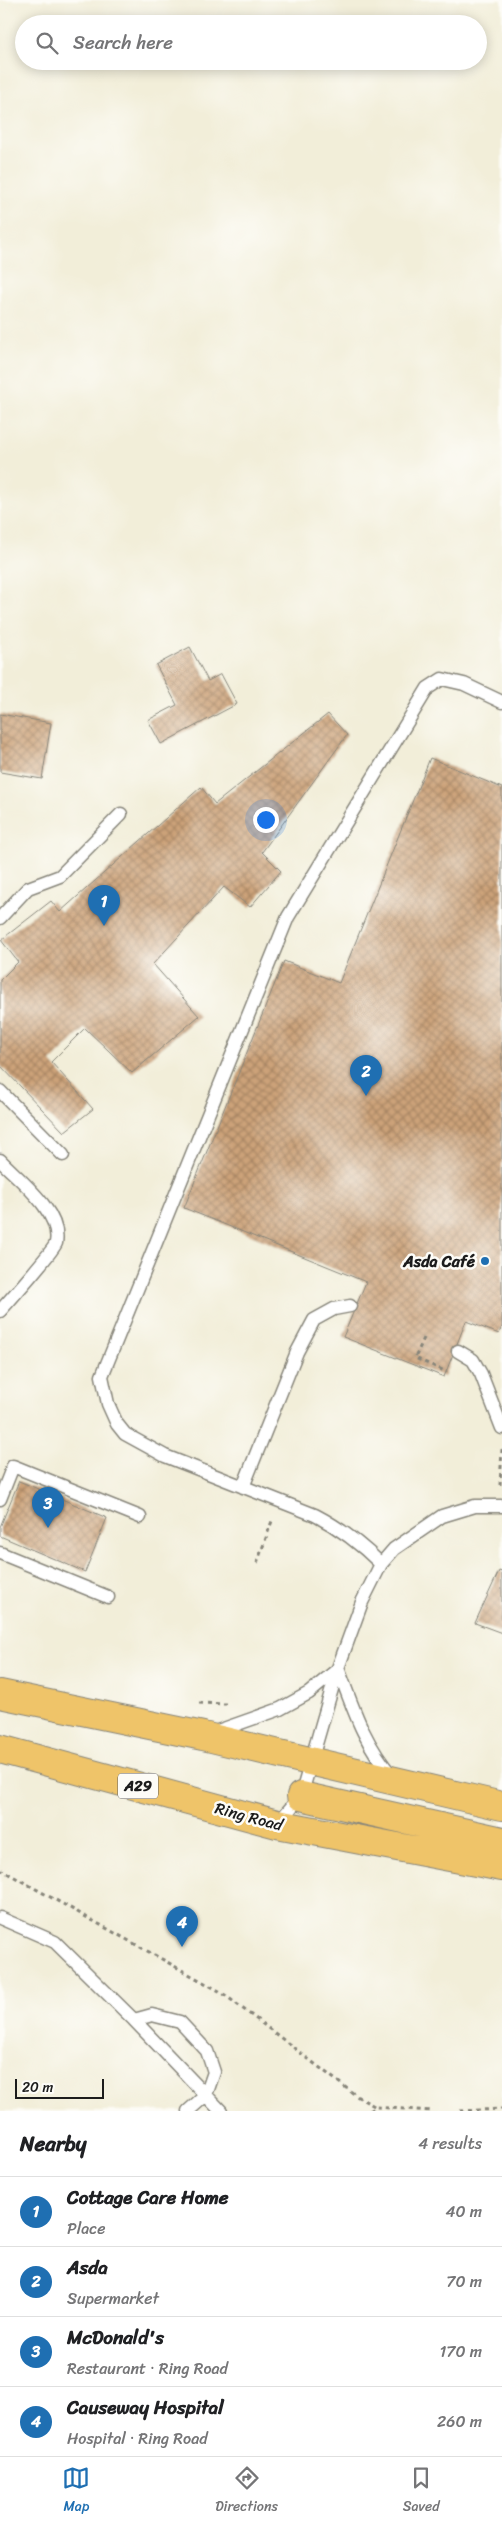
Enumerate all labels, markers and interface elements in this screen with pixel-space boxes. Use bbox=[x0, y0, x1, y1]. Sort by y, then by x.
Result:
search box bbox=[15, 15, 487, 70]
text: Search here bbox=[73, 26, 173, 59]
icon: search bbox=[33, 29, 61, 57]
your location bbox=[253, 807, 279, 833]
pin: 1 bbox=[88, 885, 120, 926]
pin: 2 bbox=[350, 1055, 382, 1096]
place label: Asda Café bbox=[402, 1247, 476, 1276]
marker: Asda Café bbox=[479, 1255, 491, 1267]
pin: 3 bbox=[32, 1487, 64, 1528]
road number: A29 bbox=[118, 1774, 158, 1798]
street label: Ring Road bbox=[212, 1794, 288, 1840]
pin: 4 bbox=[166, 1906, 198, 1947]
text: 20 m bbox=[22, 2075, 53, 2100]
scale bar bbox=[15, 2076, 104, 2099]
text: Nearby bbox=[20, 2125, 86, 2163]
text: 4 results bbox=[418, 2129, 482, 2158]
text: Cottage Care Home bbox=[67, 2181, 229, 2214]
text: 1 bbox=[33, 2197, 39, 2226]
text: 40 m bbox=[445, 2197, 482, 2226]
text: Place bbox=[67, 2214, 106, 2243]
text: Asda bbox=[67, 2251, 108, 2284]
text: 2 bbox=[31, 2267, 41, 2296]
text: 70 m bbox=[446, 2267, 482, 2296]
text: Supermarket bbox=[67, 2284, 159, 2313]
text: McDonald's bbox=[67, 2321, 164, 2354]
text: 3 bbox=[32, 2337, 40, 2366]
text: 170 m bbox=[439, 2337, 482, 2366]
text: Restaurant · Ring Road bbox=[67, 2354, 228, 2383]
text: Causeway Hospital bbox=[67, 2391, 224, 2424]
text: 4 bbox=[31, 2407, 41, 2436]
text: 260 m bbox=[437, 2407, 482, 2436]
text: Hospital · Ring Road bbox=[67, 2424, 208, 2453]
tab: Map bbox=[62, 2464, 90, 2519]
tab: Directions bbox=[215, 2464, 278, 2519]
tab: Saved bbox=[403, 2464, 440, 2519]

